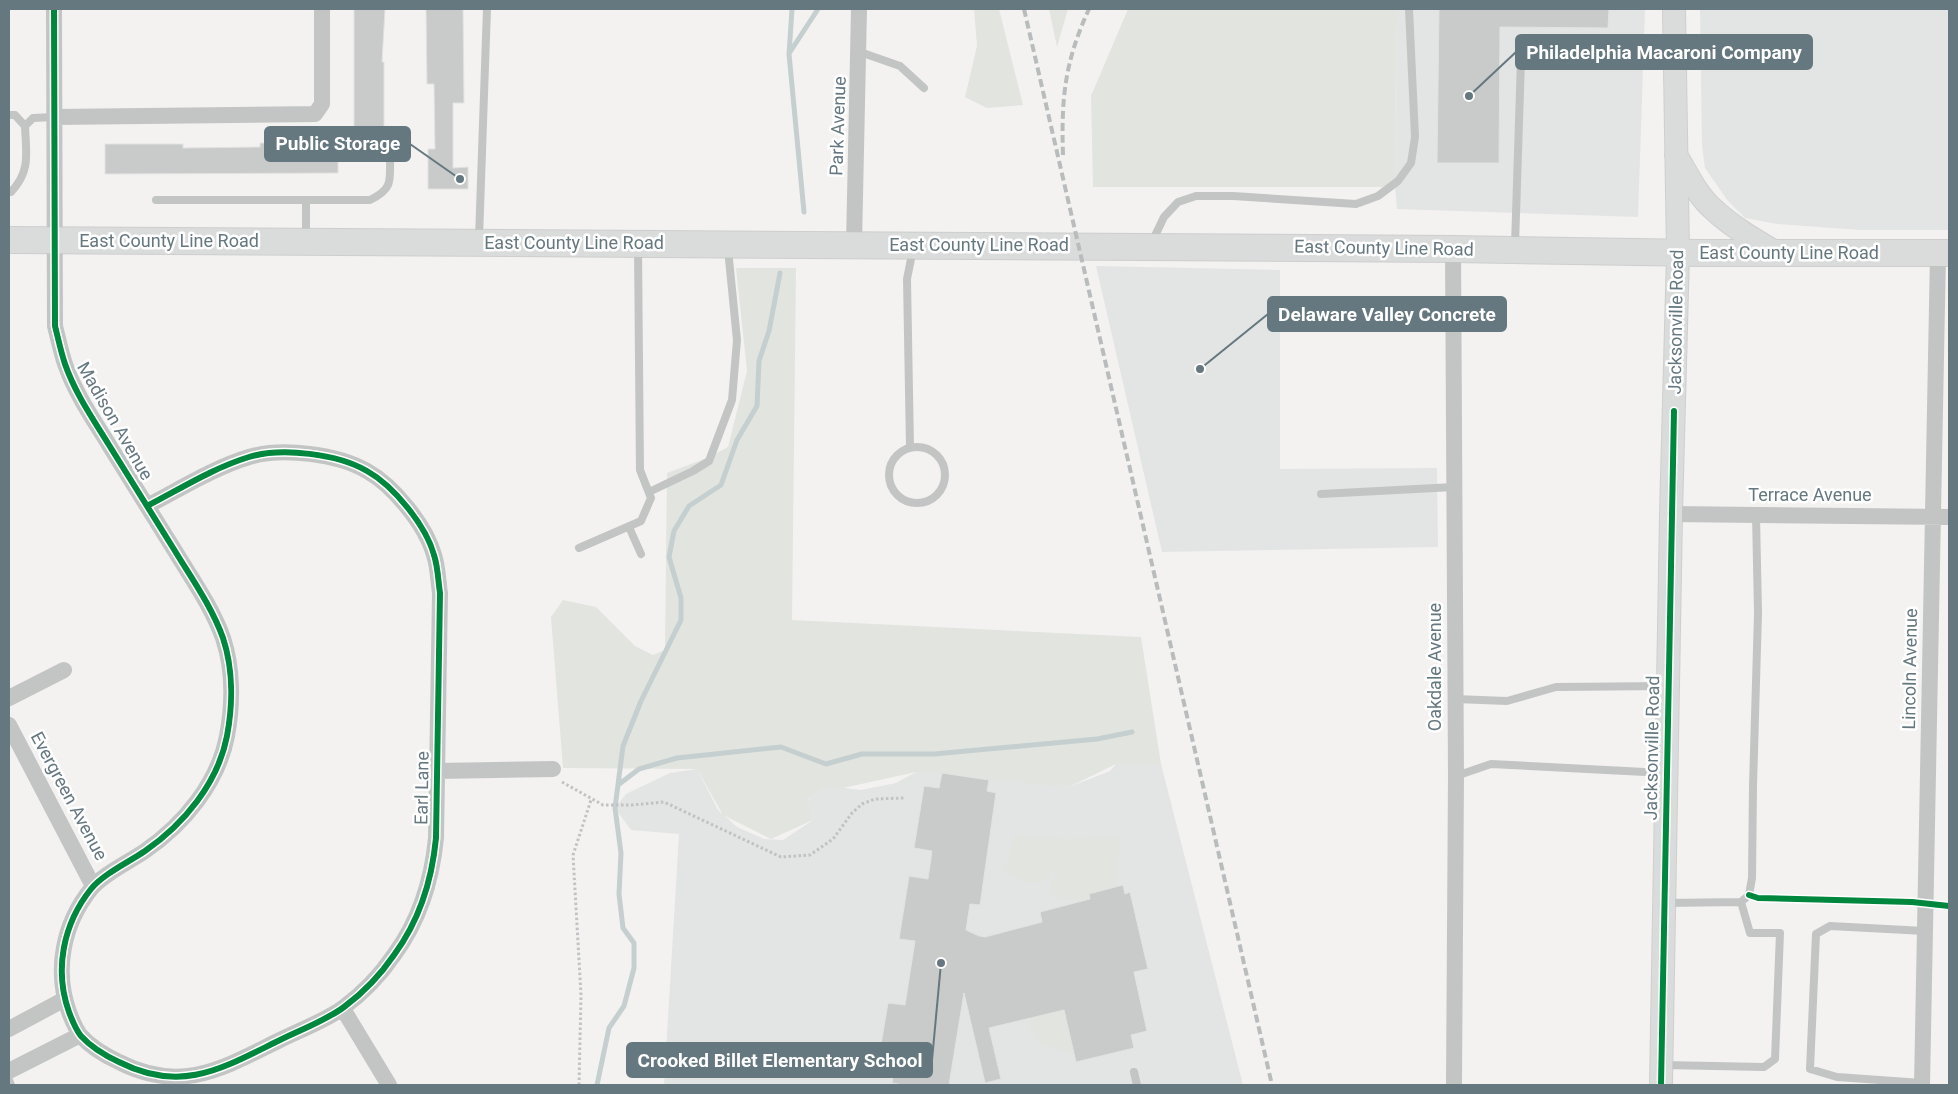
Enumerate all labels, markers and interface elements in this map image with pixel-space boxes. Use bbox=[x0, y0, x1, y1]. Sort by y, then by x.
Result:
callout: Philadelphia Macaroni Company bbox=[1516, 35, 1812, 69]
text: Philadelphia Macaroni Company bbox=[1526, 41, 1802, 64]
street label: Park Avenue bbox=[825, 76, 850, 176]
callout: Public Storage bbox=[265, 127, 410, 161]
text: Public Storage bbox=[276, 132, 400, 155]
street label: East County Line Road bbox=[79, 230, 259, 251]
street label: East County Line Road bbox=[484, 232, 664, 253]
street label: East County Line Road bbox=[889, 234, 1069, 255]
street label: East County Line Road bbox=[1294, 235, 1474, 260]
street label: East County Line Road bbox=[1699, 242, 1879, 263]
street label: Jacksonville Road bbox=[1664, 249, 1687, 395]
callout: Delaware Valley Concrete bbox=[1268, 297, 1506, 331]
text: Delaware Valley Concrete bbox=[1278, 303, 1496, 326]
street label: Madison Avenue bbox=[73, 358, 158, 484]
street label: Terrace Avenue bbox=[1748, 484, 1872, 505]
street label: Oakdale Avenue bbox=[1424, 603, 1445, 731]
street label: Lincoln Avenue bbox=[1898, 608, 1921, 730]
street label: Jacksonville Road bbox=[1640, 675, 1663, 821]
street label: Evergreen Avenue bbox=[27, 728, 112, 864]
street label: Earl Lane bbox=[410, 751, 433, 825]
callout: Crooked Billet Elementary School bbox=[627, 1043, 932, 1077]
text: Crooked Billet Elementary School bbox=[638, 1049, 922, 1072]

